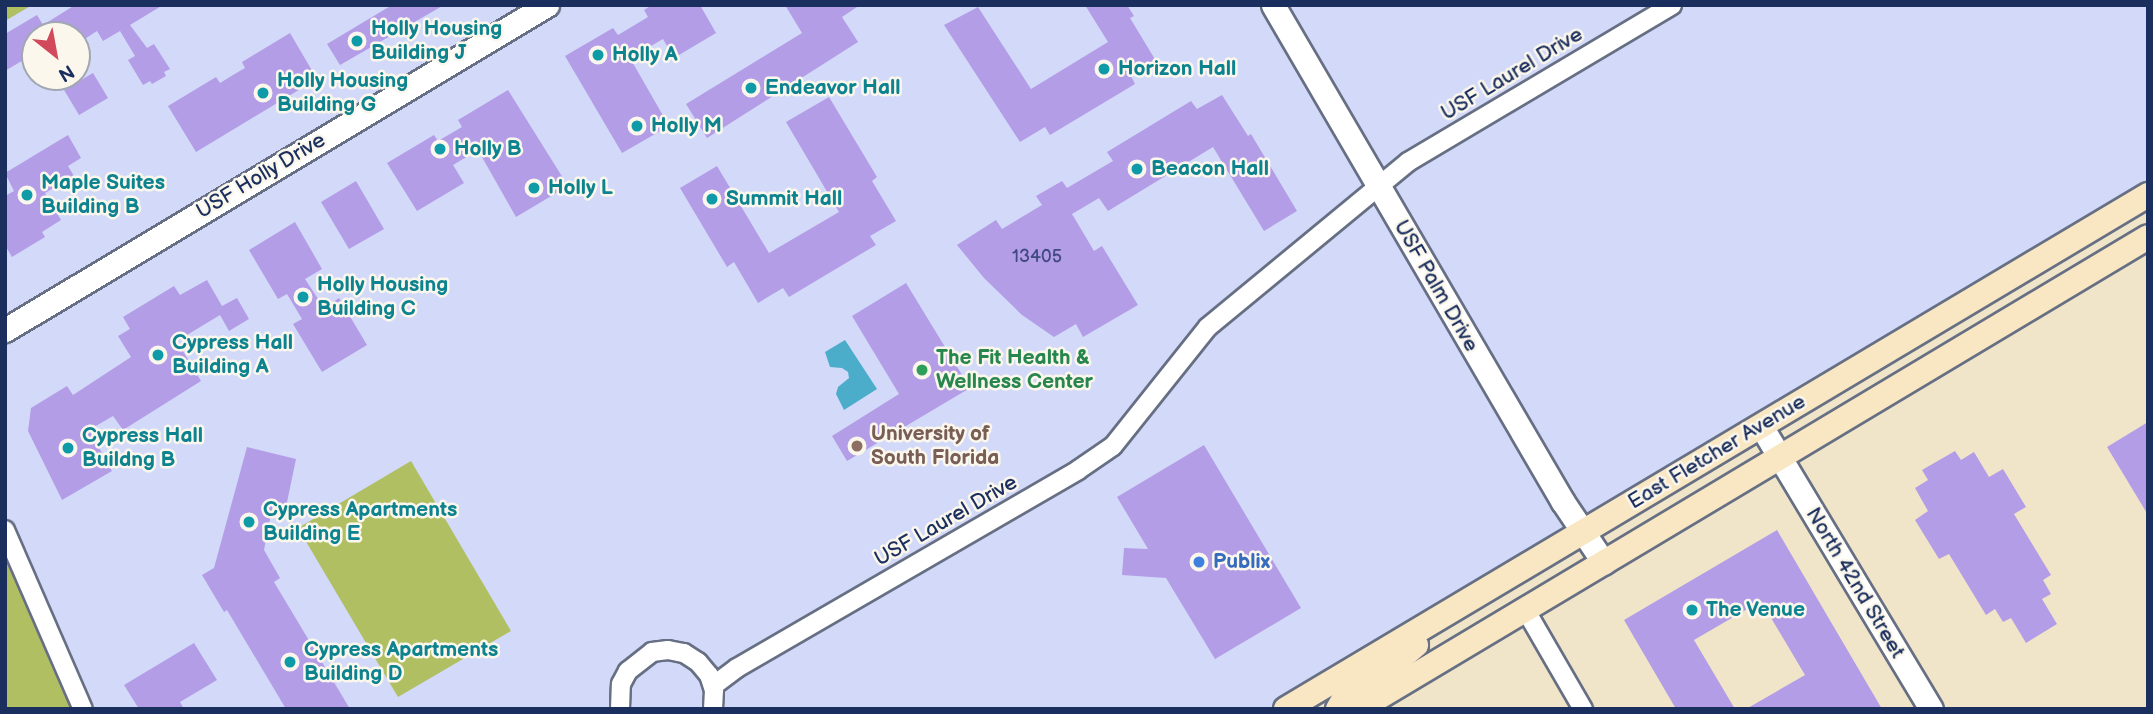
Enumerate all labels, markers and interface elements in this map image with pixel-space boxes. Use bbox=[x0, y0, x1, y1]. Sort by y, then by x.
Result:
place label: Holly Housing Building J bbox=[371, 16, 503, 66]
north arrow bbox=[21, 21, 91, 91]
street label: USF Laurel Drive bbox=[1437, 22, 1587, 126]
marker: Holly Housing Building J bbox=[349, 33, 365, 49]
place label: Holly A bbox=[612, 42, 678, 68]
marker: Holly A bbox=[590, 47, 606, 63]
place label: Horizon Hall bbox=[1118, 56, 1236, 82]
text: N bbox=[54, 59, 78, 86]
marker: Horizon Hall bbox=[1096, 61, 1112, 77]
place label: Holly Housing Building G bbox=[277, 68, 409, 118]
place label: Endeavor Hall bbox=[765, 75, 900, 101]
marker: Endeavor Hall bbox=[743, 80, 759, 96]
marker: Holly Housing Building G bbox=[255, 85, 271, 101]
place label: Holly M bbox=[651, 113, 722, 139]
marker: Holly M bbox=[629, 118, 645, 134]
street label: USF Holly Drive bbox=[191, 127, 331, 225]
place label: Holly B bbox=[454, 136, 522, 162]
marker: Holly B bbox=[432, 141, 448, 157]
place label: Beacon Hall bbox=[1151, 156, 1269, 182]
marker: Beacon Hall bbox=[1129, 161, 1145, 177]
place label: Maple Suites Building B bbox=[41, 170, 165, 220]
place label: Holly L bbox=[548, 175, 613, 201]
marker: Holly L bbox=[526, 180, 542, 196]
place label: Summit Hall bbox=[726, 186, 842, 212]
marker: Maple Suites Building B bbox=[19, 187, 35, 203]
marker: Summit Hall bbox=[704, 191, 720, 207]
street label: USF Palm Drive bbox=[1388, 216, 1484, 356]
house number: 13405 bbox=[1012, 246, 1062, 268]
place label: Holly Housing Building C bbox=[317, 272, 449, 322]
marker: Holly Housing Building C bbox=[295, 289, 311, 305]
place label: Cypress Hall Building A bbox=[172, 330, 293, 380]
place label: The Fit Health & Wellness Center bbox=[936, 345, 1093, 395]
marker: Cypress Hall Building A bbox=[150, 347, 166, 363]
marker: The Fit Health & Wellness Center bbox=[914, 362, 930, 378]
street label: East Fletcher Avenue bbox=[1624, 389, 1810, 515]
place label: University of South Florida bbox=[871, 421, 999, 471]
place label: Cypress Hall Buildng B bbox=[82, 423, 203, 473]
marker: University of South Florida bbox=[849, 438, 865, 454]
marker: Cypress Hall Buildng B bbox=[60, 440, 76, 456]
street label: USF Laurel Drive bbox=[870, 470, 1022, 572]
place label: Cypress Apartments Building E bbox=[263, 497, 457, 547]
street label: North 42nd Street bbox=[1800, 503, 1910, 663]
marker: Cypress Apartments Building E bbox=[241, 514, 257, 530]
place label: Publix bbox=[1213, 549, 1270, 575]
marker: Publix bbox=[1191, 554, 1207, 570]
place label: The Venue bbox=[1706, 597, 1806, 623]
marker: The Venue bbox=[1684, 602, 1700, 618]
place label: Cypress Apartments Building D bbox=[304, 637, 498, 687]
marker: Cypress Apartments Building D bbox=[282, 654, 298, 670]

